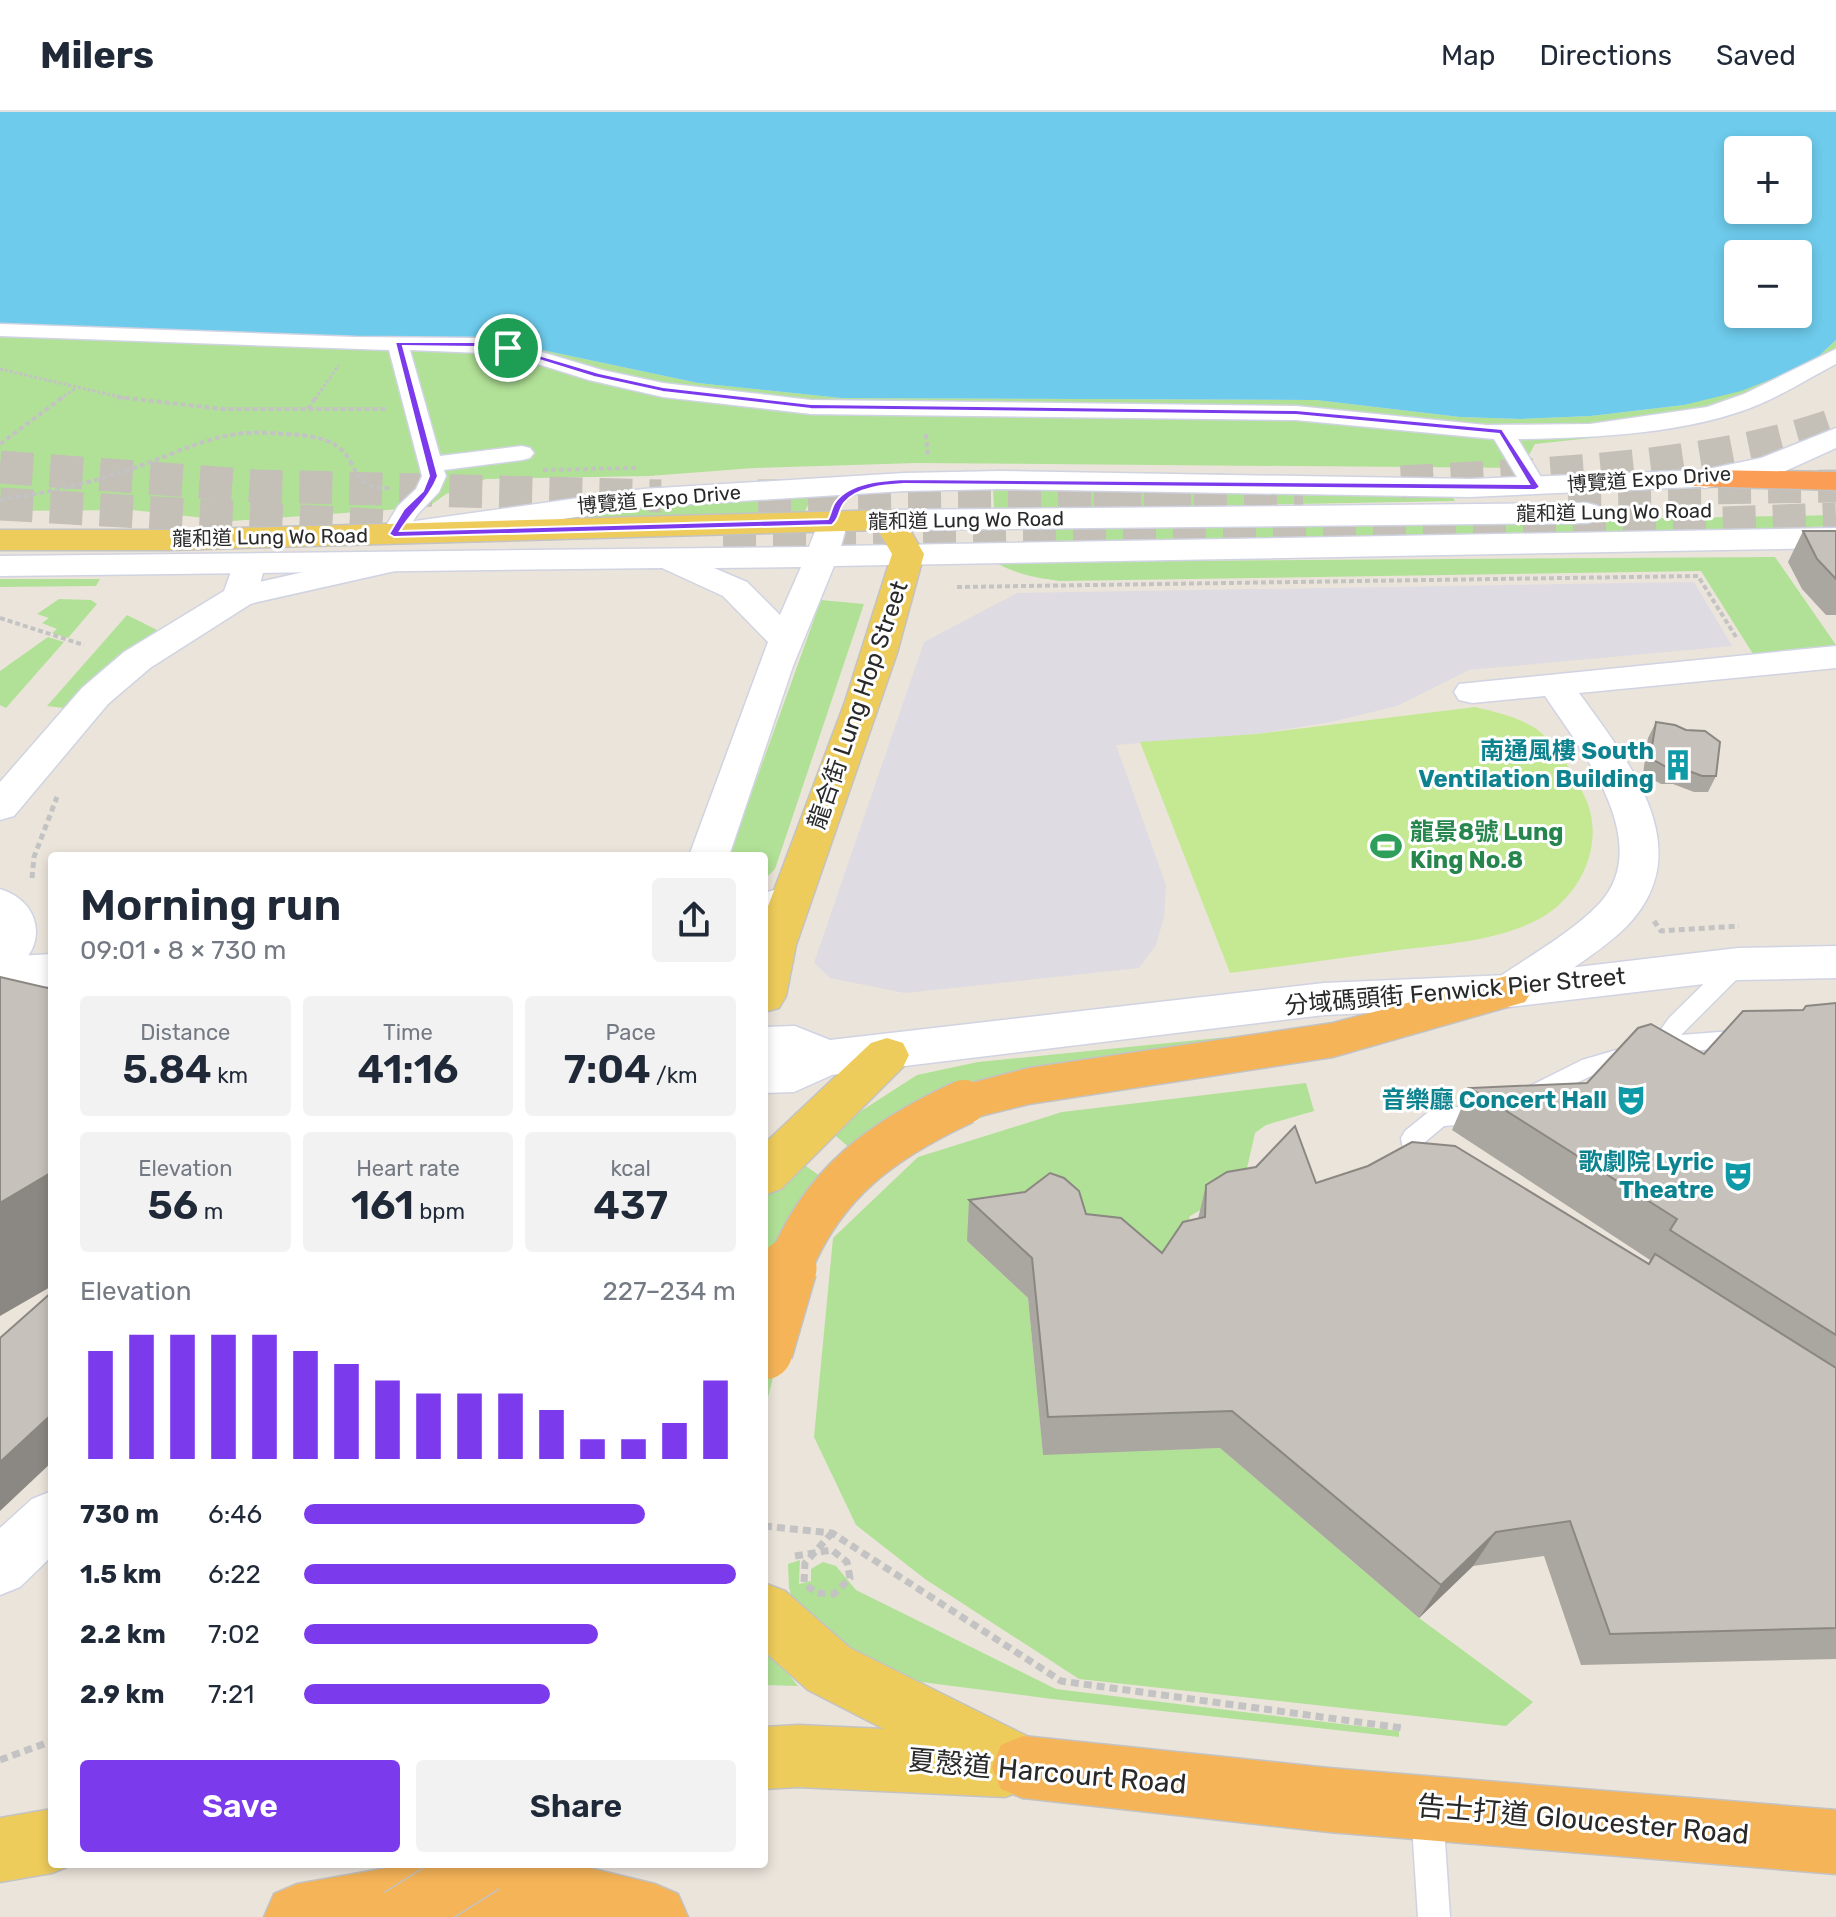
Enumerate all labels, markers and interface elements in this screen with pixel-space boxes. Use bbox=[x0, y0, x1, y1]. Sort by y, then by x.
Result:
text: Milers bbox=[40, 32, 154, 78]
text: Map bbox=[1441, 39, 1495, 72]
text: Directions bbox=[1539, 39, 1672, 72]
text: Saved bbox=[1716, 39, 1796, 72]
map controls bbox=[1724, 136, 1812, 328]
button: + bbox=[1724, 136, 1812, 224]
button: − bbox=[1724, 240, 1812, 328]
pin bbox=[474, 314, 542, 382]
icon: arrive bbox=[486, 326, 530, 370]
street label: 博覽道 Expo Drive bbox=[1566, 461, 1732, 497]
street label: 博覽道 Expo Drive bbox=[576, 480, 742, 518]
street label: 龍和道 Lung Wo Road bbox=[1516, 498, 1712, 526]
street label: 龍和道 Lung Wo Road bbox=[868, 506, 1064, 534]
street label: 龍和道 Lung Wo Road bbox=[172, 523, 368, 551]
street label: 龍合街 Lung Hop Street bbox=[802, 577, 914, 833]
place label: 南通風樓 South Ventilation Building bbox=[1418, 737, 1654, 793]
building icon: 南通風樓 South Ventilation Building bbox=[1661, 748, 1695, 782]
place label: 龍景8號 Lung King No.8 bbox=[1410, 818, 1564, 874]
sports icon: 龍景8號 Lung King No.8 bbox=[1369, 829, 1403, 863]
button: share bbox=[652, 878, 736, 962]
text: Morning run bbox=[80, 879, 341, 931]
text: 09:01 · 8 × 730 m bbox=[80, 935, 286, 966]
street label: 分域碼頭街 Fenwick Pier Street bbox=[1283, 962, 1627, 1020]
text: Distance bbox=[140, 1019, 230, 1046]
text: Time bbox=[383, 1019, 433, 1046]
text: Pace bbox=[605, 1019, 656, 1046]
text: 5.84 bbox=[123, 1046, 212, 1093]
text: 41:16 bbox=[358, 1046, 458, 1093]
text: 7:04 bbox=[564, 1046, 651, 1093]
text: km bbox=[212, 1062, 248, 1089]
text: /km bbox=[651, 1062, 698, 1089]
theatre icon: 音樂廳 Concert Hall bbox=[1614, 1083, 1648, 1117]
place label: 音樂廳 Concert Hall bbox=[1382, 1086, 1607, 1114]
place label: 歌劇院 Lyric Theatre bbox=[1578, 1148, 1714, 1204]
text: Elevation bbox=[138, 1155, 232, 1182]
text: Heart rate bbox=[356, 1155, 460, 1182]
text: kcal bbox=[610, 1155, 651, 1182]
theatre icon: 歌劇院 Lyric Theatre bbox=[1721, 1159, 1755, 1193]
text: 56 bbox=[147, 1182, 198, 1229]
text: 161 bbox=[351, 1182, 414, 1229]
text: 437 bbox=[593, 1182, 668, 1229]
text: m bbox=[198, 1198, 223, 1225]
text: bpm bbox=[414, 1198, 465, 1225]
text: Elevation bbox=[80, 1276, 191, 1307]
text: 227–234 m bbox=[603, 1276, 736, 1307]
text: 730 m bbox=[80, 1499, 159, 1530]
text: 6:46 bbox=[208, 1499, 262, 1530]
text: 1.5 km bbox=[80, 1559, 162, 1590]
text: 6:22 bbox=[208, 1559, 261, 1590]
text: 2.2 km bbox=[80, 1619, 166, 1650]
text: 7:02 bbox=[208, 1619, 260, 1650]
text: 2.9 km bbox=[80, 1679, 164, 1710]
text: 7:21 bbox=[208, 1679, 254, 1710]
street label: 夏慤道 Harcourt Road bbox=[906, 1743, 1188, 1801]
button: Save bbox=[80, 1760, 400, 1852]
button: Share bbox=[416, 1760, 736, 1852]
street label: 告士打道 Gloucester Road bbox=[1416, 1789, 1750, 1851]

